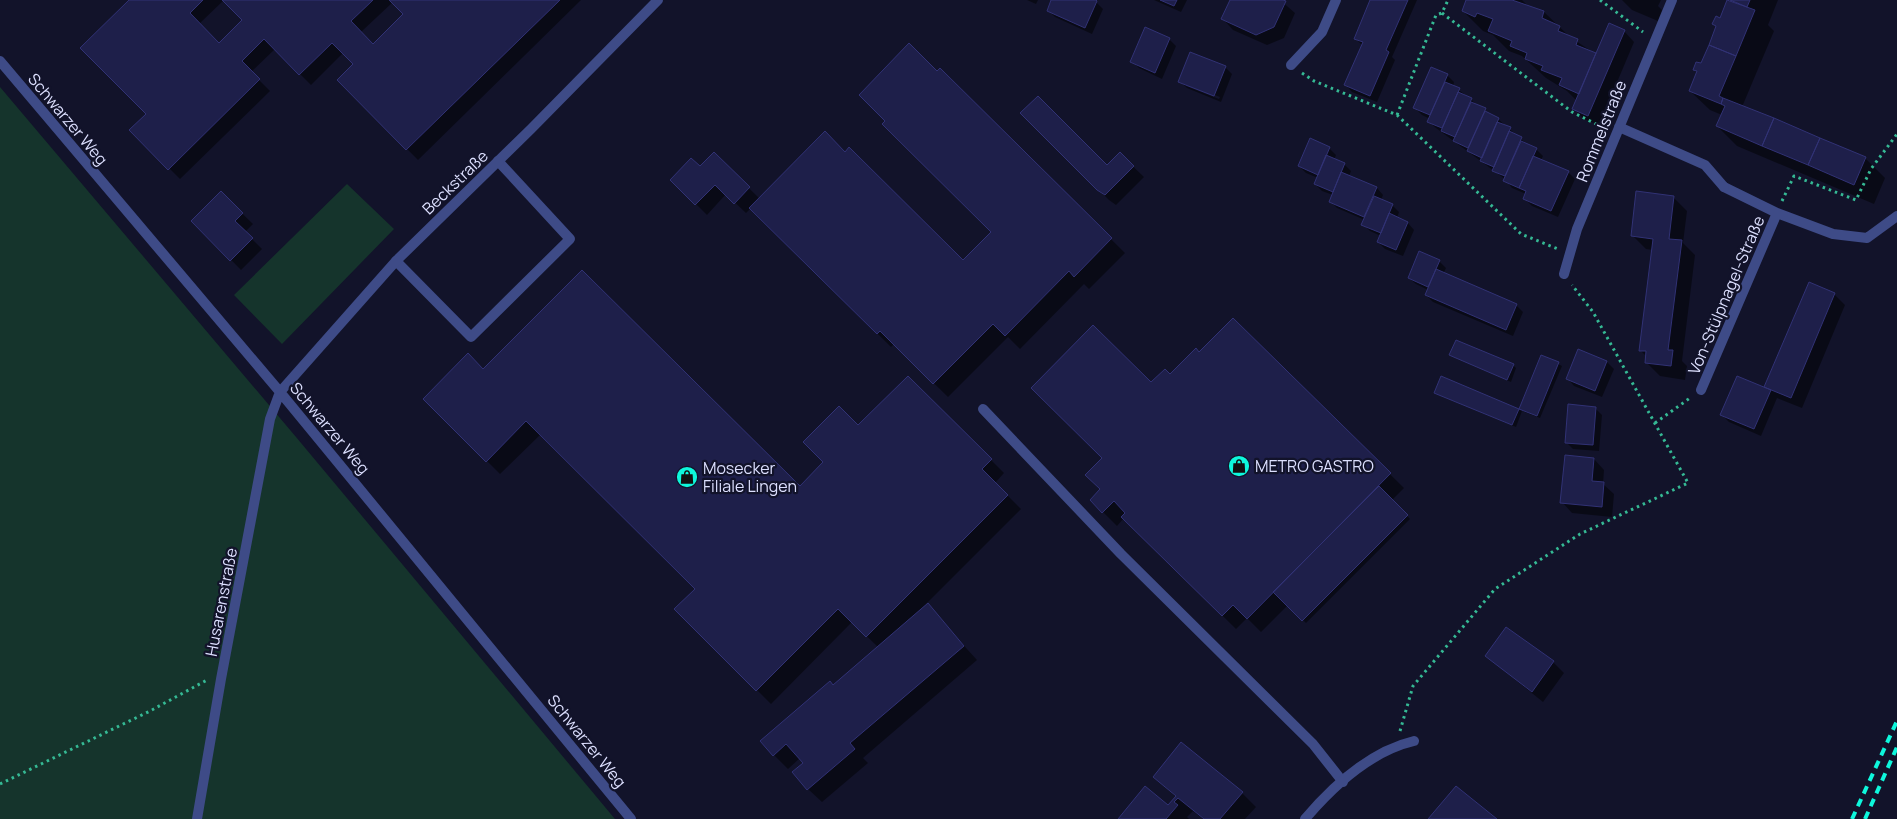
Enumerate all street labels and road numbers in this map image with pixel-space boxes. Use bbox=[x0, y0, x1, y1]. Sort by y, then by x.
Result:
street label: Schwarzer Weg bbox=[23, 68, 113, 170]
street label: Rommelstraße bbox=[1571, 77, 1631, 185]
street label: Beckstraße bbox=[417, 145, 493, 219]
street label: Von-Stülpnagel-Straße bbox=[1683, 212, 1769, 378]
street label: Schwarzer Weg bbox=[285, 377, 375, 479]
street label: Husarenstraße bbox=[200, 546, 242, 658]
street label: Schwarzer Weg bbox=[543, 690, 631, 792]

